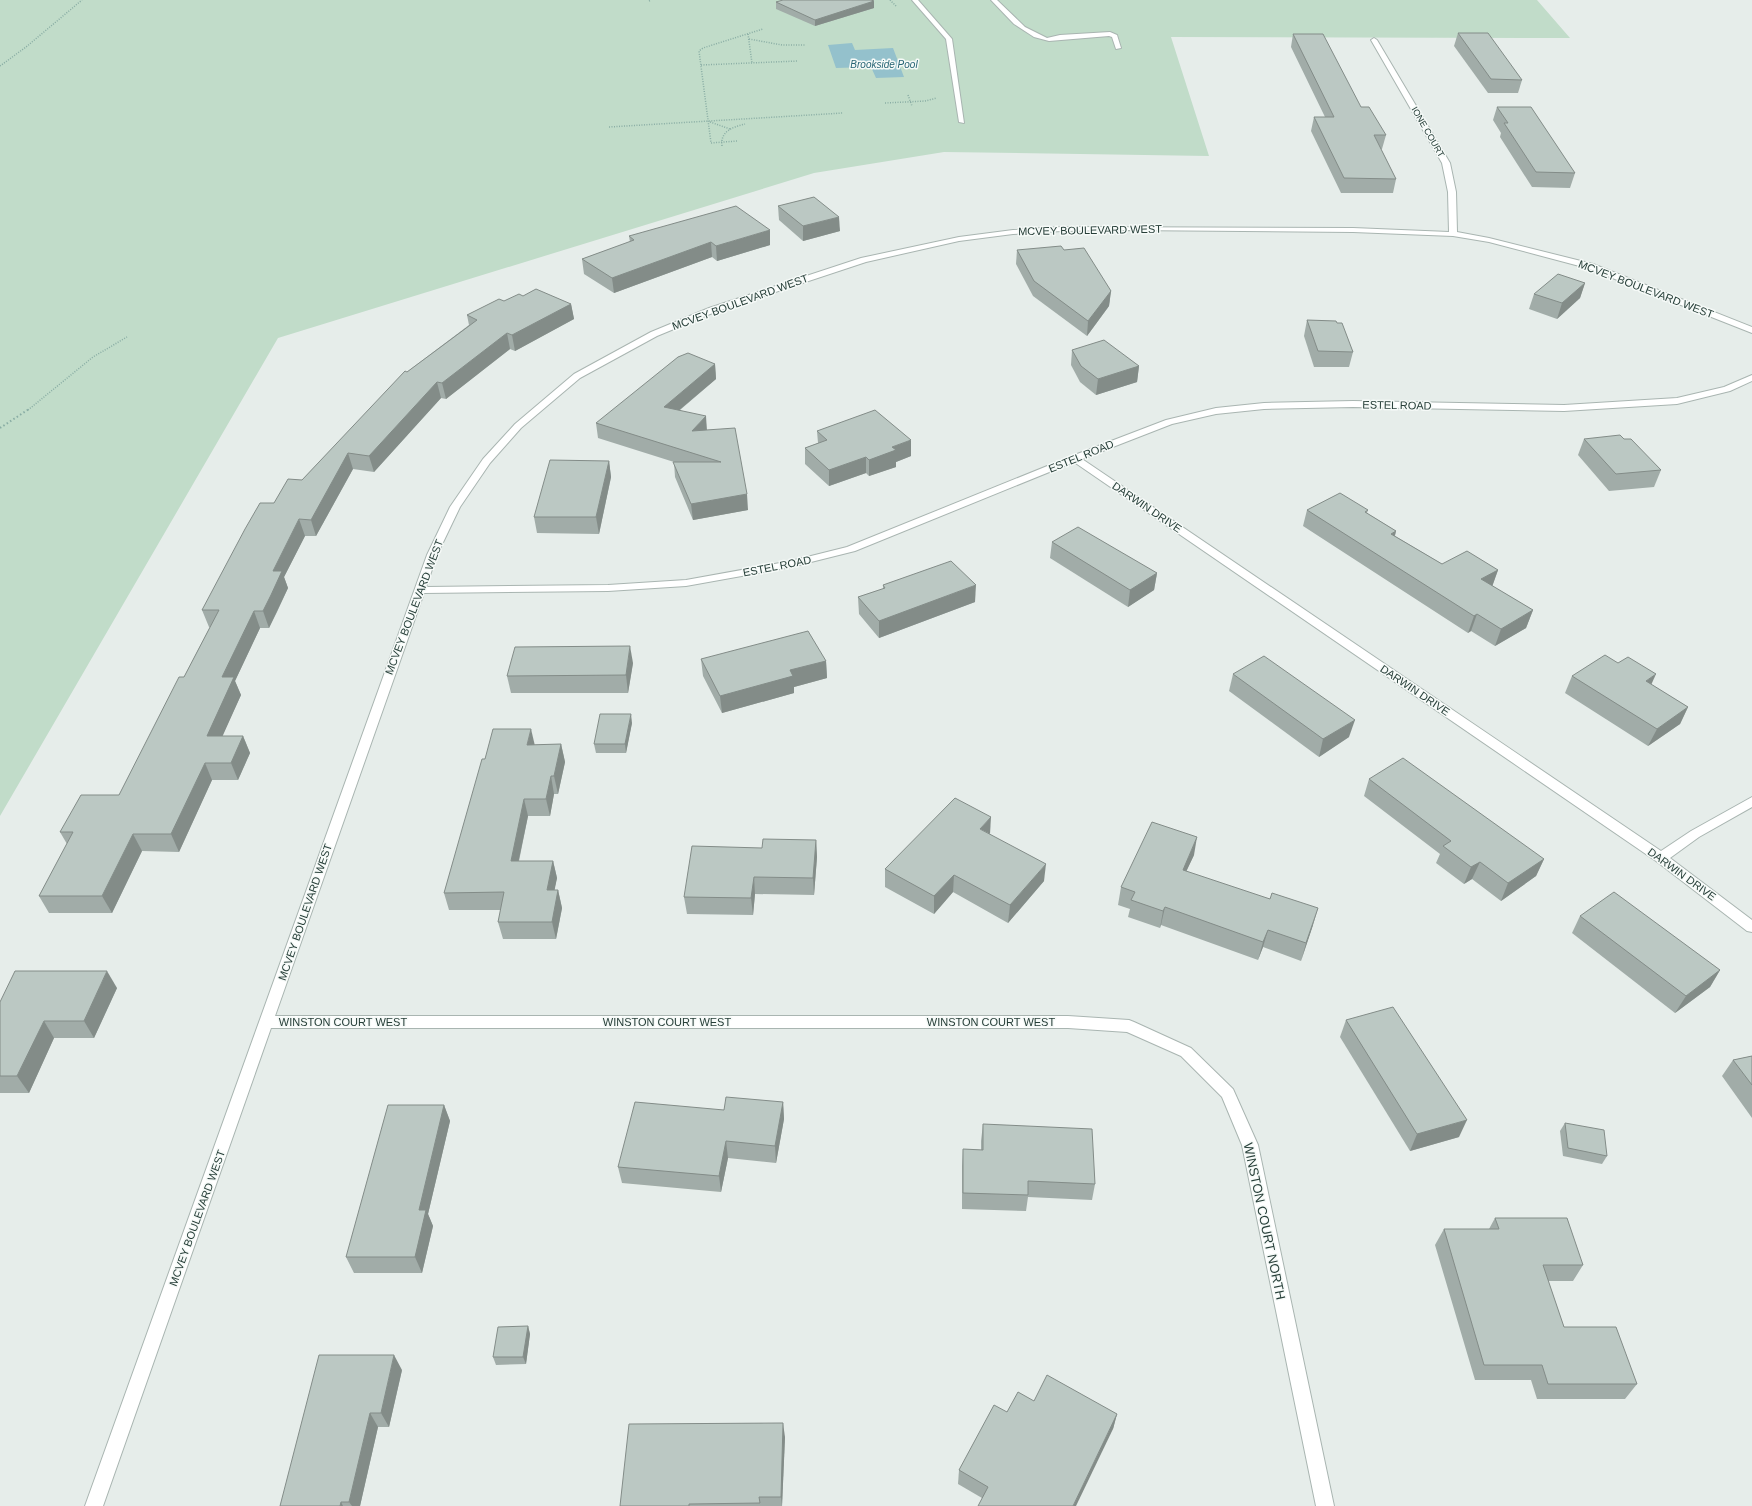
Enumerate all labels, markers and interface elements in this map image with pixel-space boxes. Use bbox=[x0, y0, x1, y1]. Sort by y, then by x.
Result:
water label: Brookside Pool bbox=[850, 59, 918, 70]
street label: IONE COURT bbox=[1410, 105, 1447, 159]
street label: MCVEY BOULEVARD WEST bbox=[1018, 223, 1162, 237]
street label: MCVEY BOULEVARD WEST bbox=[1577, 258, 1716, 320]
street label: MCVEY BOULEVARD WEST bbox=[670, 272, 810, 332]
street label: ESTEL ROAD bbox=[1362, 398, 1432, 412]
street label: ESTEL ROAD bbox=[1047, 437, 1115, 475]
street label: DARWIN DRIVE bbox=[1110, 479, 1184, 535]
street label: MCVEY BOULEVARD WEST bbox=[383, 537, 445, 676]
street label: ESTEL ROAD bbox=[742, 553, 812, 578]
street label: DARWIN DRIVE bbox=[1378, 662, 1452, 718]
street label: MCVEY BOULEVARD WEST bbox=[276, 842, 334, 982]
street label: DARWIN DRIVE bbox=[1646, 845, 1718, 903]
street label: WINSTON COURT WEST bbox=[279, 1016, 407, 1028]
street label: WINSTON COURT WEST bbox=[603, 1016, 731, 1028]
street label: WINSTON COURT WEST bbox=[927, 1016, 1055, 1028]
street label: WINSTON COURT NORTH bbox=[1241, 1141, 1288, 1301]
street label: MCVEY BOULEVARD WEST bbox=[167, 1148, 227, 1288]

